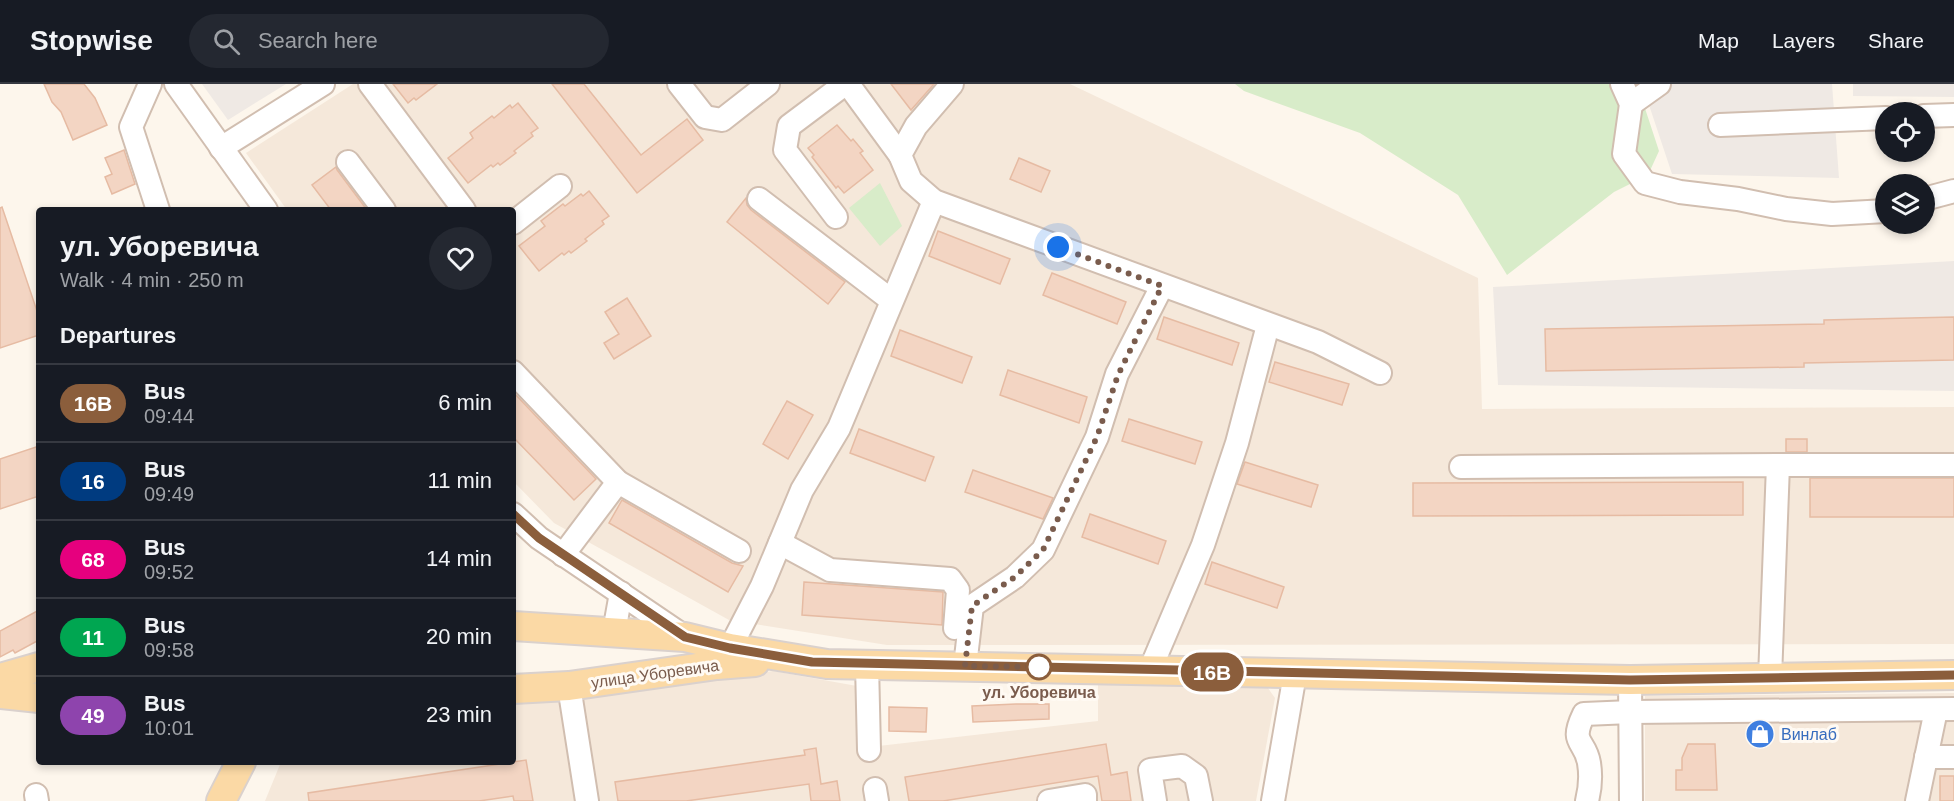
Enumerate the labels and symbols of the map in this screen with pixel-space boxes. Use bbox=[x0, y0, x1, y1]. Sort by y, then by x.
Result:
your location bbox=[1043, 232, 1073, 262]
line badge: 16В bbox=[1178, 652, 1246, 692]
marker: ул. Уборевича bbox=[1026, 654, 1052, 680]
street label: улица Уборевича bbox=[590, 657, 720, 691]
place label: ул. Уборевича bbox=[982, 684, 1096, 701]
shop icon: Винлаб bbox=[1744, 718, 1776, 750]
place label: Винлаб bbox=[1781, 726, 1837, 743]

